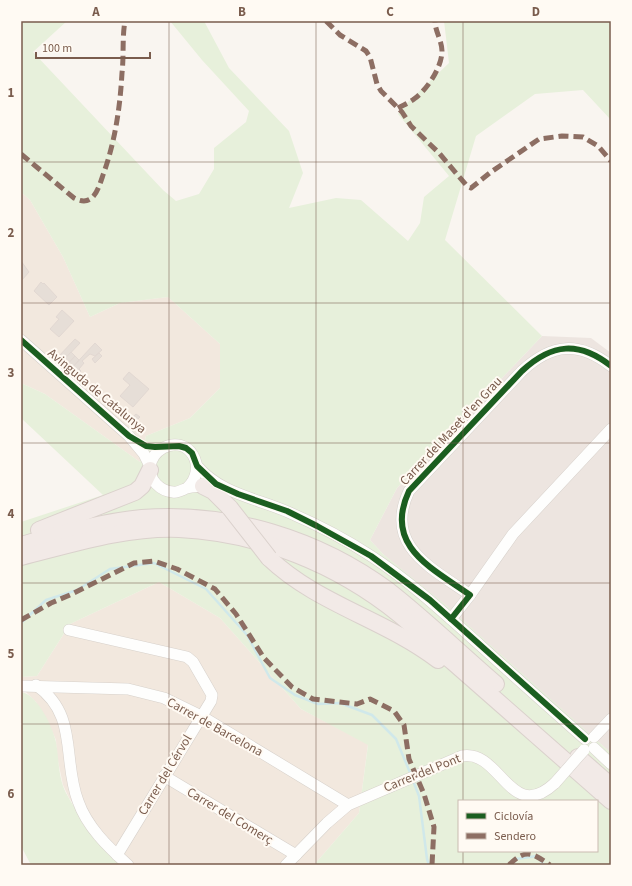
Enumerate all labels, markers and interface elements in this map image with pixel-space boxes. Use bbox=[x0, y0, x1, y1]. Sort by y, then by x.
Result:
text: A bbox=[91, 3, 100, 21]
text: B bbox=[238, 3, 246, 21]
text: C bbox=[386, 3, 394, 21]
text: D bbox=[532, 3, 540, 21]
scale bar bbox=[36, 34, 150, 60]
text: 100 m bbox=[42, 40, 72, 57]
text: 1 bbox=[8, 84, 15, 102]
text: 2 bbox=[8, 224, 15, 242]
street label: Avinguda de Catalunya bbox=[44, 344, 150, 438]
text: 3 bbox=[8, 364, 15, 382]
street label: Carrer del Maset d'en Grau bbox=[396, 373, 506, 489]
text: 4 bbox=[8, 505, 15, 523]
text: 5 bbox=[8, 645, 15, 663]
street label: Carrer de Barcelona bbox=[164, 693, 266, 761]
street label: Carrer del Cérvol bbox=[134, 731, 196, 819]
street label: Carrer del Pont bbox=[381, 749, 464, 797]
street label: Carrer del Comerç bbox=[183, 783, 277, 849]
text: 6 bbox=[8, 785, 15, 803]
legend bbox=[458, 800, 598, 852]
text: Ciclovía bbox=[494, 808, 533, 825]
text: Sendero bbox=[494, 828, 536, 845]

